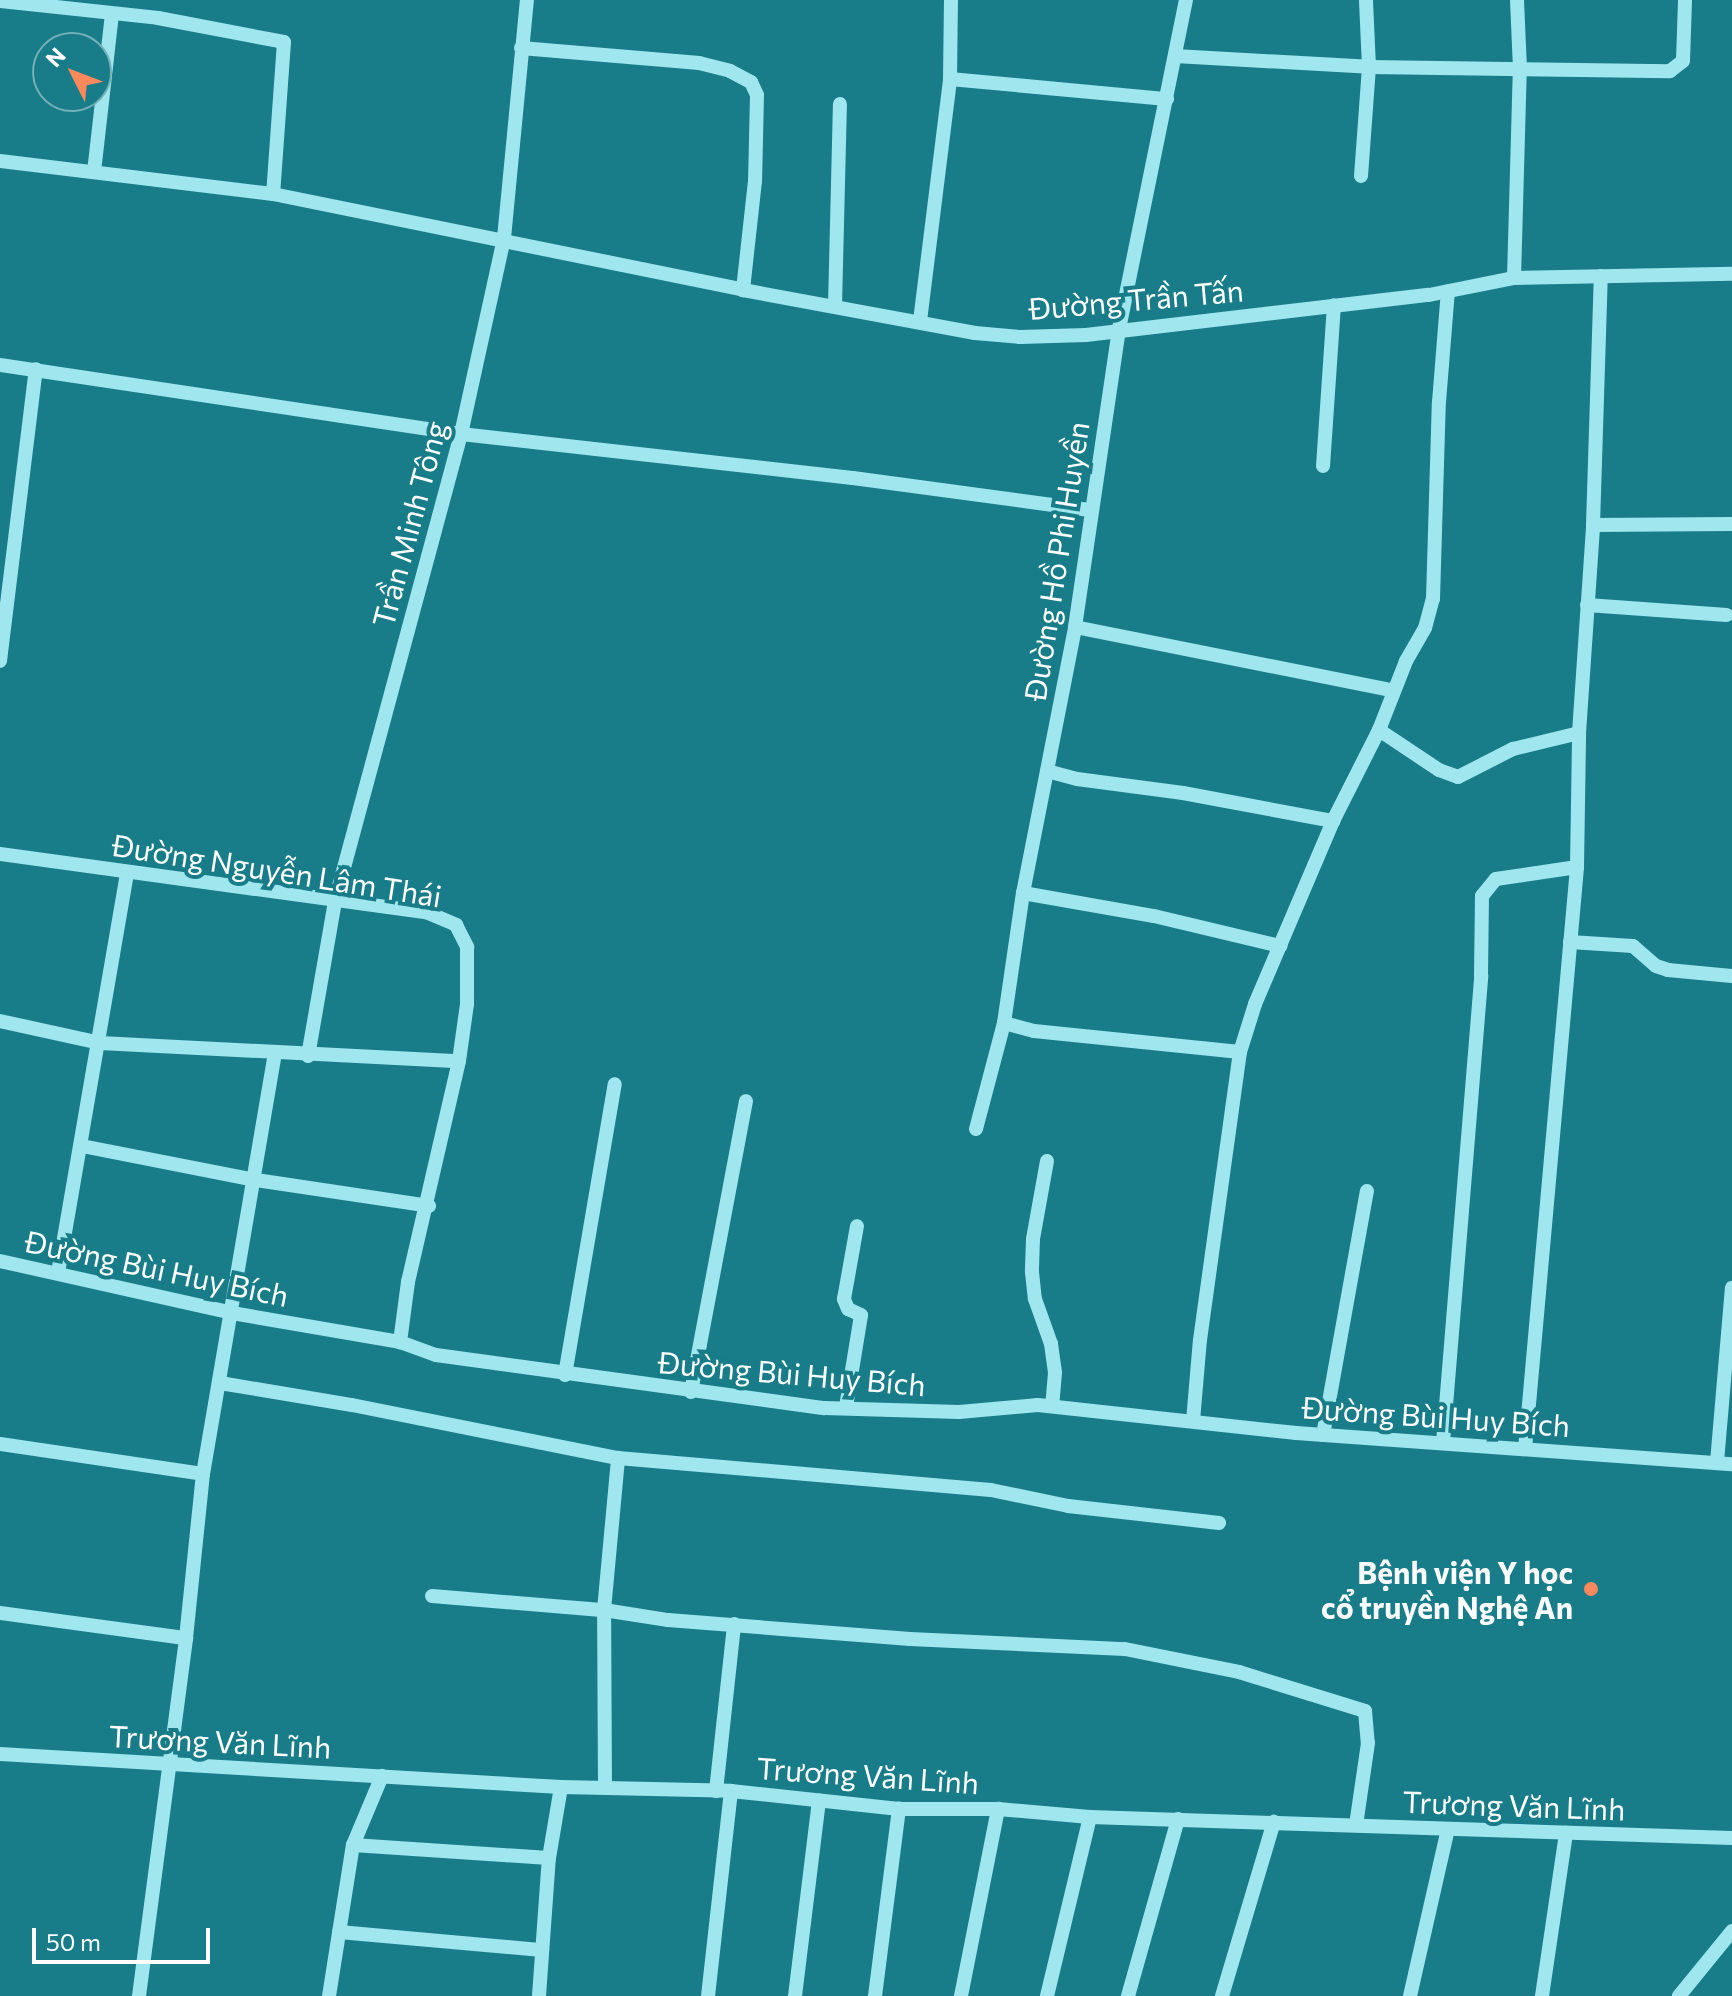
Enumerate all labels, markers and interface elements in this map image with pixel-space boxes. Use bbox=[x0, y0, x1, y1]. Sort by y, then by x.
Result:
north arrow bbox=[32, 32, 112, 112]
text: N bbox=[40, 42, 71, 72]
street label: Đường Trần Tấn bbox=[1027, 272, 1245, 326]
street label: Trần Minh Tông bbox=[364, 417, 454, 631]
street label: Đường Hồ Phi Huyền bbox=[1016, 419, 1096, 703]
street label: Đường Nguyễn Lâm Thái bbox=[110, 826, 444, 914]
street label: Đường Bùi Huy Bích bbox=[22, 1222, 292, 1314]
street label: Đường Bùi Huy Bích bbox=[657, 1343, 927, 1403]
street label: Đường Bùi Huy Bích bbox=[1301, 1389, 1571, 1443]
place label: Bệnh viện Y học cổ truyền Nghệ An bbox=[1321, 1554, 1573, 1624]
marker: Bệnh viện Y học cổ truyền Nghệ An bbox=[1580, 1578, 1602, 1600]
street label: Trương Văn Lĩnh bbox=[108, 1717, 332, 1765]
street label: Trương Văn Lĩnh bbox=[756, 1749, 980, 1801]
street label: Trương Văn Lĩnh bbox=[1402, 1783, 1626, 1827]
scale bar bbox=[36, 1912, 214, 1962]
text: 50 m bbox=[46, 1927, 101, 1956]

